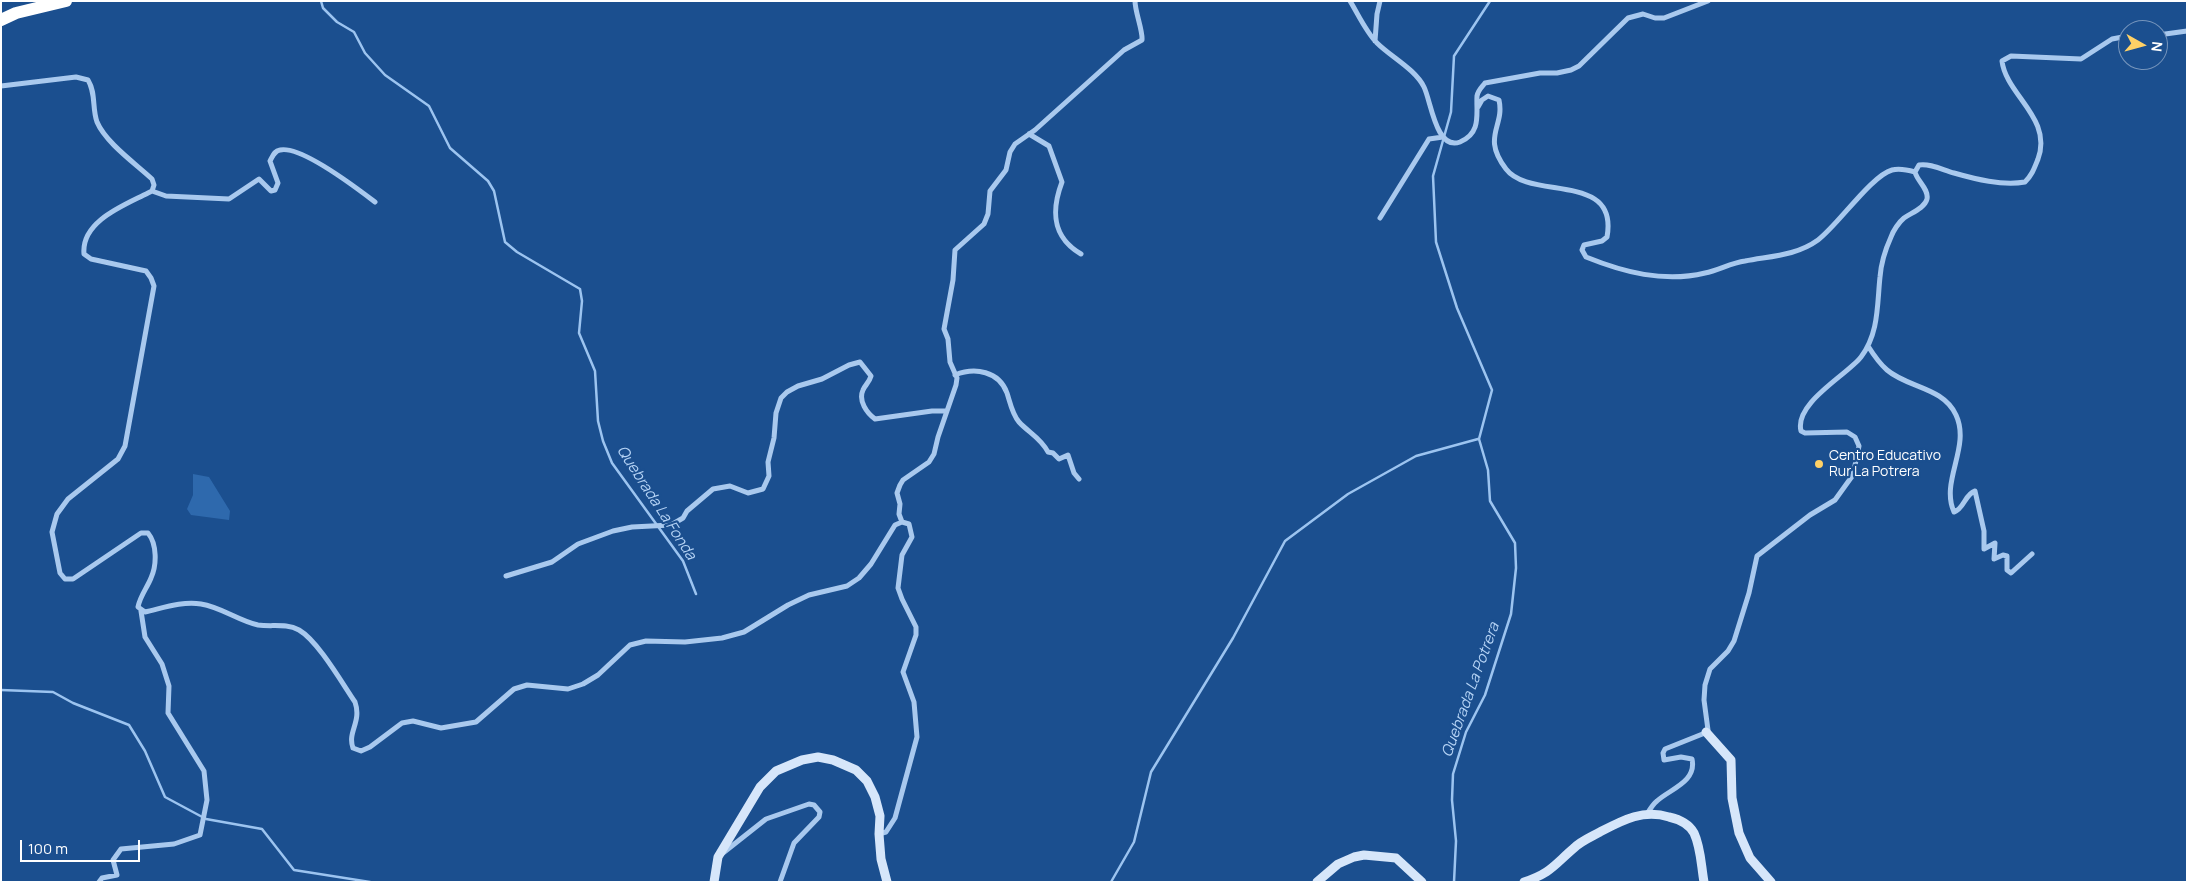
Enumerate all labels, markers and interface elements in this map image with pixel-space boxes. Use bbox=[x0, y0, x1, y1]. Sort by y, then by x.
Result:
north arrow bbox=[2118, 20, 2168, 70]
text: N bbox=[2147, 41, 2167, 53]
water label: Quebrada La Fonda bbox=[612, 443, 700, 563]
place label: Centro Educativo Rur La Potrera bbox=[1829, 448, 1941, 481]
marker: Centro Educativo Rur La Potrera bbox=[1813, 458, 1825, 470]
water label: Quebrada La Potrera bbox=[1438, 620, 1504, 760]
scale bar bbox=[22, 830, 142, 862]
text: 100 m bbox=[28, 838, 68, 859]

